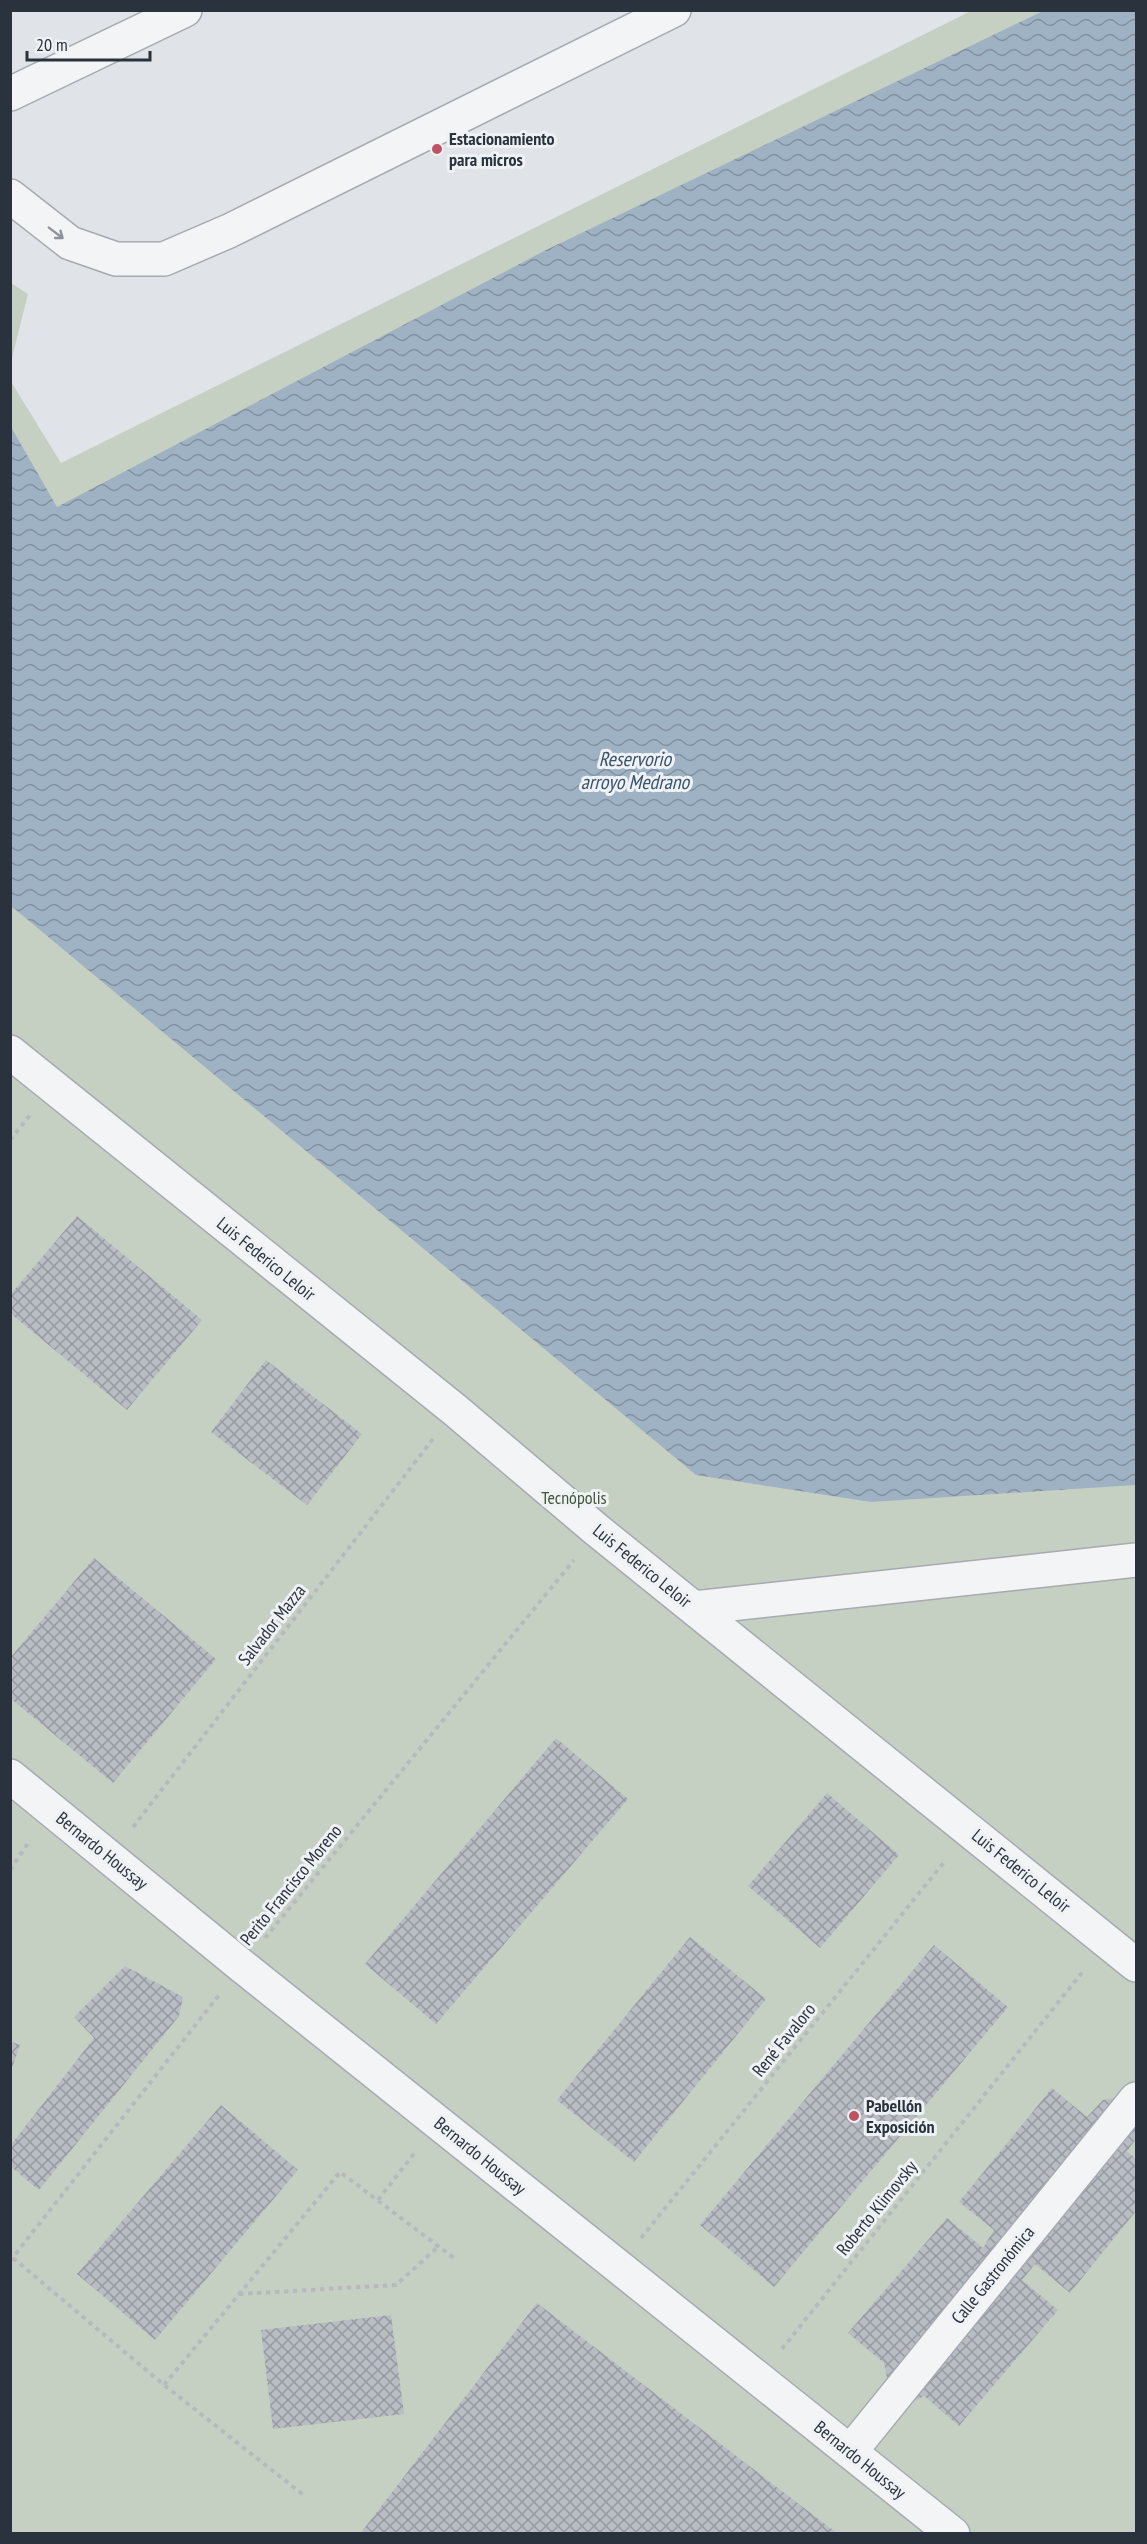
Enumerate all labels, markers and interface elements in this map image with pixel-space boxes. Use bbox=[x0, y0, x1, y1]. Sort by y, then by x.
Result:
scale bar bbox=[27, 24, 150, 62]
text: 20 m bbox=[36, 33, 68, 56]
place label: Estacionamiento para micros bbox=[449, 127, 555, 171]
marker: Estacionamiento para micros bbox=[430, 142, 444, 156]
one-way arrow bbox=[48, 226, 64, 239]
water label: Reservorio arroyo Medrano bbox=[581, 746, 691, 795]
street label: Luis Federico Leloir bbox=[212, 1212, 320, 1305]
park label: Tecnópolis bbox=[541, 1486, 607, 1509]
street label: Luis Federico Leloir bbox=[588, 1519, 696, 1612]
street label: Salvador Mazza bbox=[233, 1580, 310, 1670]
street label: Bernardo Houssay bbox=[52, 1807, 153, 1895]
street label: Perito Francisco Moreno bbox=[235, 1819, 347, 1950]
street label: Luis Federico Leloir bbox=[967, 1824, 1075, 1917]
street label: René Favaloro bbox=[747, 1998, 820, 2081]
place label: Pabellón Exposición bbox=[866, 2094, 935, 2138]
marker: Pabellón Exposición bbox=[847, 2109, 861, 2123]
street label: Bernardo Houssay bbox=[430, 2112, 531, 2200]
street label: Roberto Klimovsky bbox=[831, 2155, 922, 2260]
street label: Calle Gastronómica bbox=[946, 2221, 1039, 2328]
street label: Bernardo Houssay bbox=[810, 2416, 911, 2504]

